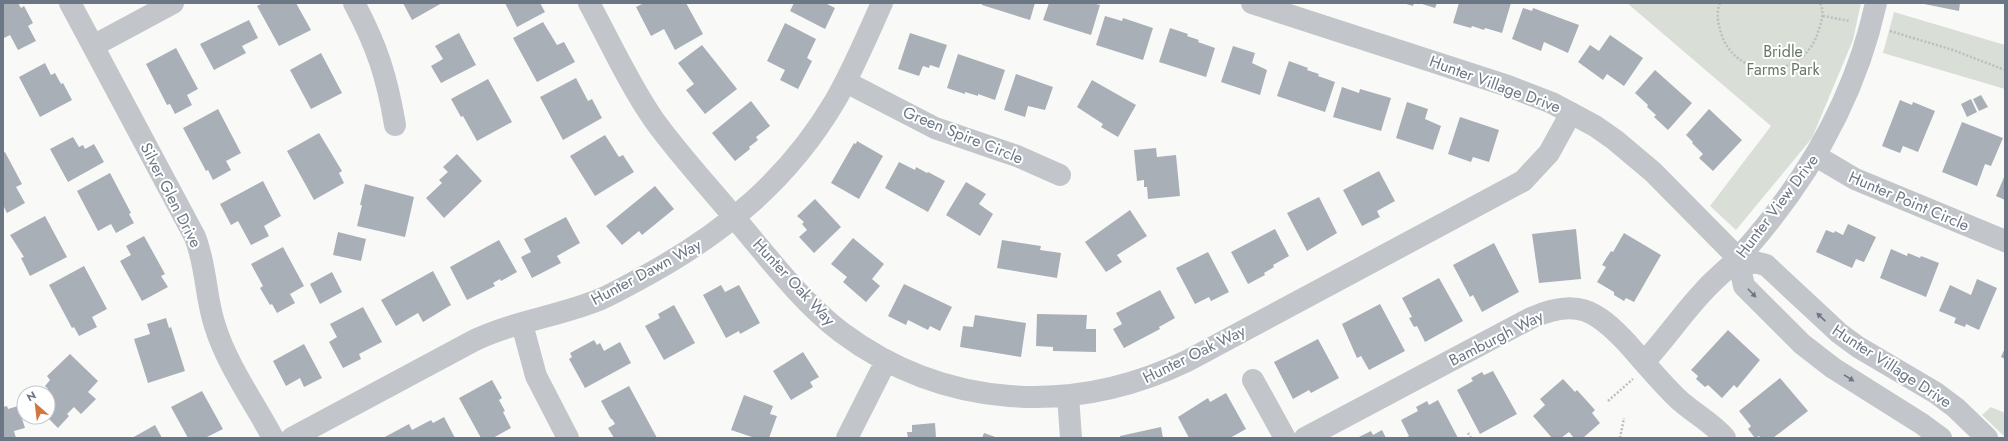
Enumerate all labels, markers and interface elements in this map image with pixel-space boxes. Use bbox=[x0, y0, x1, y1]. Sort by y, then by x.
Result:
park label: Bridle Farms Park bbox=[1747, 40, 1820, 81]
street label: Hunter Village Drive bbox=[1426, 50, 1564, 118]
street label: Green Spire Circle bbox=[900, 100, 1026, 170]
street label: Silver Glen Drive bbox=[135, 139, 207, 251]
street label: Hunter View Drive bbox=[1730, 149, 1824, 263]
street label: Hunter Point Circle bbox=[1845, 165, 1973, 237]
street label: Hunter Dawn Way bbox=[587, 233, 706, 311]
street label: Hunter Oak Way bbox=[748, 233, 841, 331]
one-way arrow bbox=[1747, 288, 1757, 298]
street label: Bamburgh Way bbox=[1445, 304, 1548, 372]
one-way arrow bbox=[1816, 313, 1825, 322]
street label: Hunter Oak Way bbox=[1139, 319, 1250, 389]
street label: Hunter Village Drive bbox=[1828, 319, 1956, 413]
one-way arrow bbox=[1843, 375, 1855, 382]
north arrow bbox=[16, 385, 56, 425]
text: N bbox=[24, 387, 39, 405]

